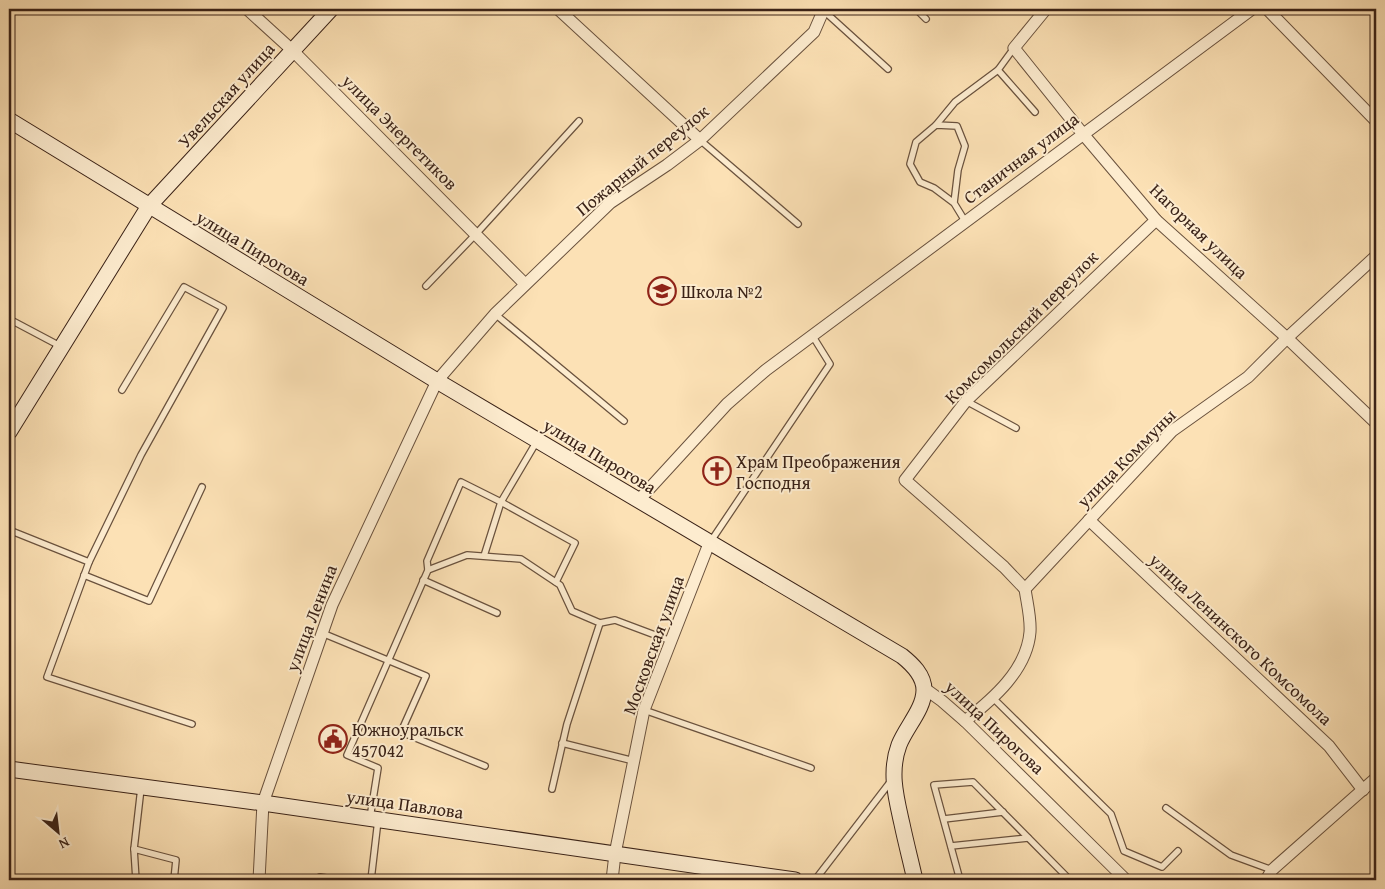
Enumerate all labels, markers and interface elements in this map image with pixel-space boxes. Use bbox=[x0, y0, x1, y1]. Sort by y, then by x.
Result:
street label: Увельская улица bbox=[171, 36, 281, 154]
street label: улица Энергетиков bbox=[335, 67, 464, 196]
street label: Пожарный переулок bbox=[570, 97, 715, 222]
street label: Станичная улица bbox=[958, 105, 1085, 210]
street label: Нагорная улица bbox=[1144, 177, 1255, 285]
street label: улица Пирогова bbox=[190, 203, 315, 293]
street label: Комсомольский переулок bbox=[938, 244, 1104, 410]
school or university icon: Школа №2 bbox=[647, 276, 677, 306]
place label: Школа №2 bbox=[681, 278, 763, 305]
street label: улица Коммуны bbox=[1070, 402, 1182, 514]
street label: улица Пирогова bbox=[537, 411, 662, 501]
place label: Храм Преображения Господня bbox=[736, 448, 901, 496]
church icon: Храм Преображения Господня bbox=[702, 456, 732, 486]
street label: улица Ленинского Комсомола bbox=[1143, 546, 1339, 732]
street label: улица Ленина bbox=[278, 560, 344, 676]
street label: Московская улица bbox=[615, 571, 691, 718]
street label: улица Пирогова bbox=[938, 673, 1051, 781]
place label: Южноуральск 457042 bbox=[352, 716, 464, 764]
public building icon: Южноуральск 457042 bbox=[318, 724, 348, 754]
street label: улица Павлова bbox=[344, 782, 466, 826]
north arrow bbox=[32, 806, 82, 856]
text: N bbox=[55, 832, 73, 855]

